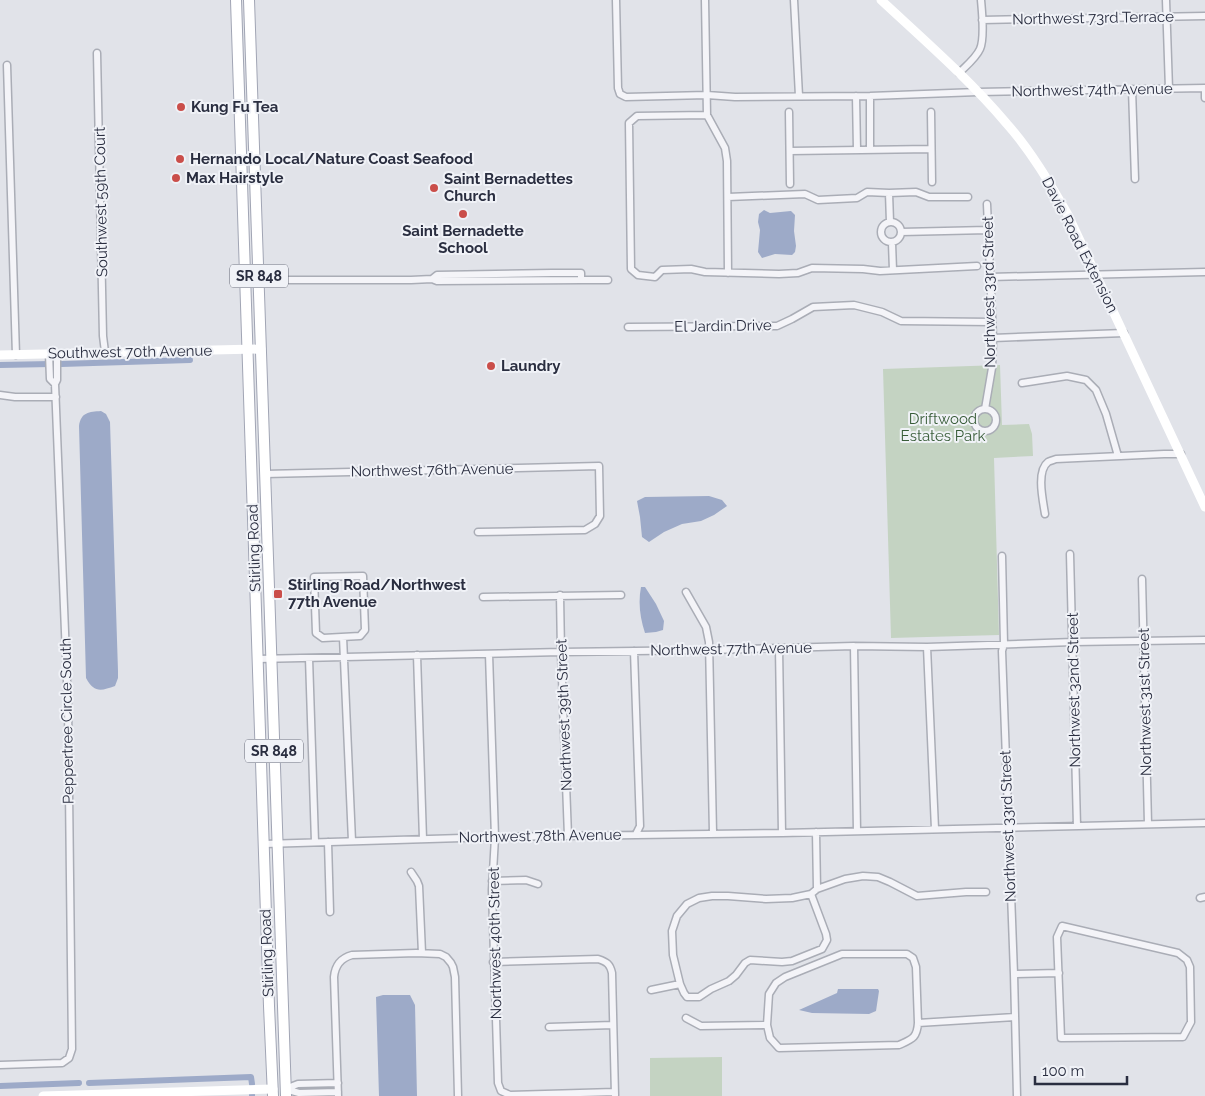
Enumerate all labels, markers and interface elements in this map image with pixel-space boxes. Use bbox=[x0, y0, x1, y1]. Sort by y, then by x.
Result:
street label: Northwest 73rd Terrace bbox=[1012, 8, 1174, 28]
street label: Northwest 74th Avenue bbox=[1011, 80, 1173, 100]
place label: Kung Fu Tea bbox=[191, 98, 279, 116]
marker: Kung Fu Tea bbox=[175, 101, 187, 113]
street label: Southwest 59th Court bbox=[91, 127, 111, 277]
place label: Hernando Local/Nature Coast Seafood bbox=[190, 150, 473, 168]
marker: Hernando Local/Nature Coast Seafood bbox=[174, 153, 186, 165]
place label: Max Hairstyle bbox=[186, 169, 283, 187]
place label: Saint Bernadettes Church bbox=[444, 170, 573, 205]
marker: Max Hairstyle bbox=[170, 172, 182, 184]
street label: Davie Road Extension bbox=[1038, 174, 1122, 316]
marker: Saint Bernadettes Church bbox=[428, 182, 440, 194]
marker: Saint Bernadette School bbox=[457, 208, 469, 220]
street label: Northwest 33rd Street bbox=[979, 216, 999, 368]
place label: Saint Bernadette School bbox=[402, 222, 524, 257]
road number: SR 848 bbox=[230, 264, 288, 288]
street label: El Jardin Drive bbox=[674, 316, 772, 336]
street label: Southwest 70th Avenue bbox=[48, 342, 212, 362]
place label: Laundry bbox=[501, 357, 561, 375]
marker: Laundry bbox=[485, 360, 497, 372]
park label: Driftwood Estates Park bbox=[901, 410, 985, 445]
street label: Northwest 76th Avenue bbox=[350, 460, 514, 480]
street label: Stirling Road bbox=[243, 504, 265, 592]
place label: Stirling Road/Northwest 77th Avenue bbox=[288, 576, 466, 611]
marker: Stirling Road/Northwest 77th Avenue bbox=[272, 588, 284, 600]
street label: Northwest 32nd Street bbox=[1064, 612, 1084, 768]
street label: Northwest 31st Street bbox=[1135, 628, 1155, 776]
street label: Peppertree Circle South bbox=[57, 638, 77, 804]
street label: Northwest 39th Street bbox=[552, 639, 576, 791]
street label: Northwest 77th Avenue bbox=[650, 639, 812, 659]
road number: SR 848 bbox=[245, 739, 303, 762]
street label: Northwest 33rd Street bbox=[996, 750, 1020, 902]
street label: Northwest 78th Avenue bbox=[458, 826, 622, 846]
street label: Northwest 40th Street bbox=[485, 867, 505, 1019]
street label: Stirling Road bbox=[256, 909, 278, 997]
scale bar bbox=[1035, 1054, 1128, 1086]
text: 100 m bbox=[1042, 1062, 1084, 1080]

